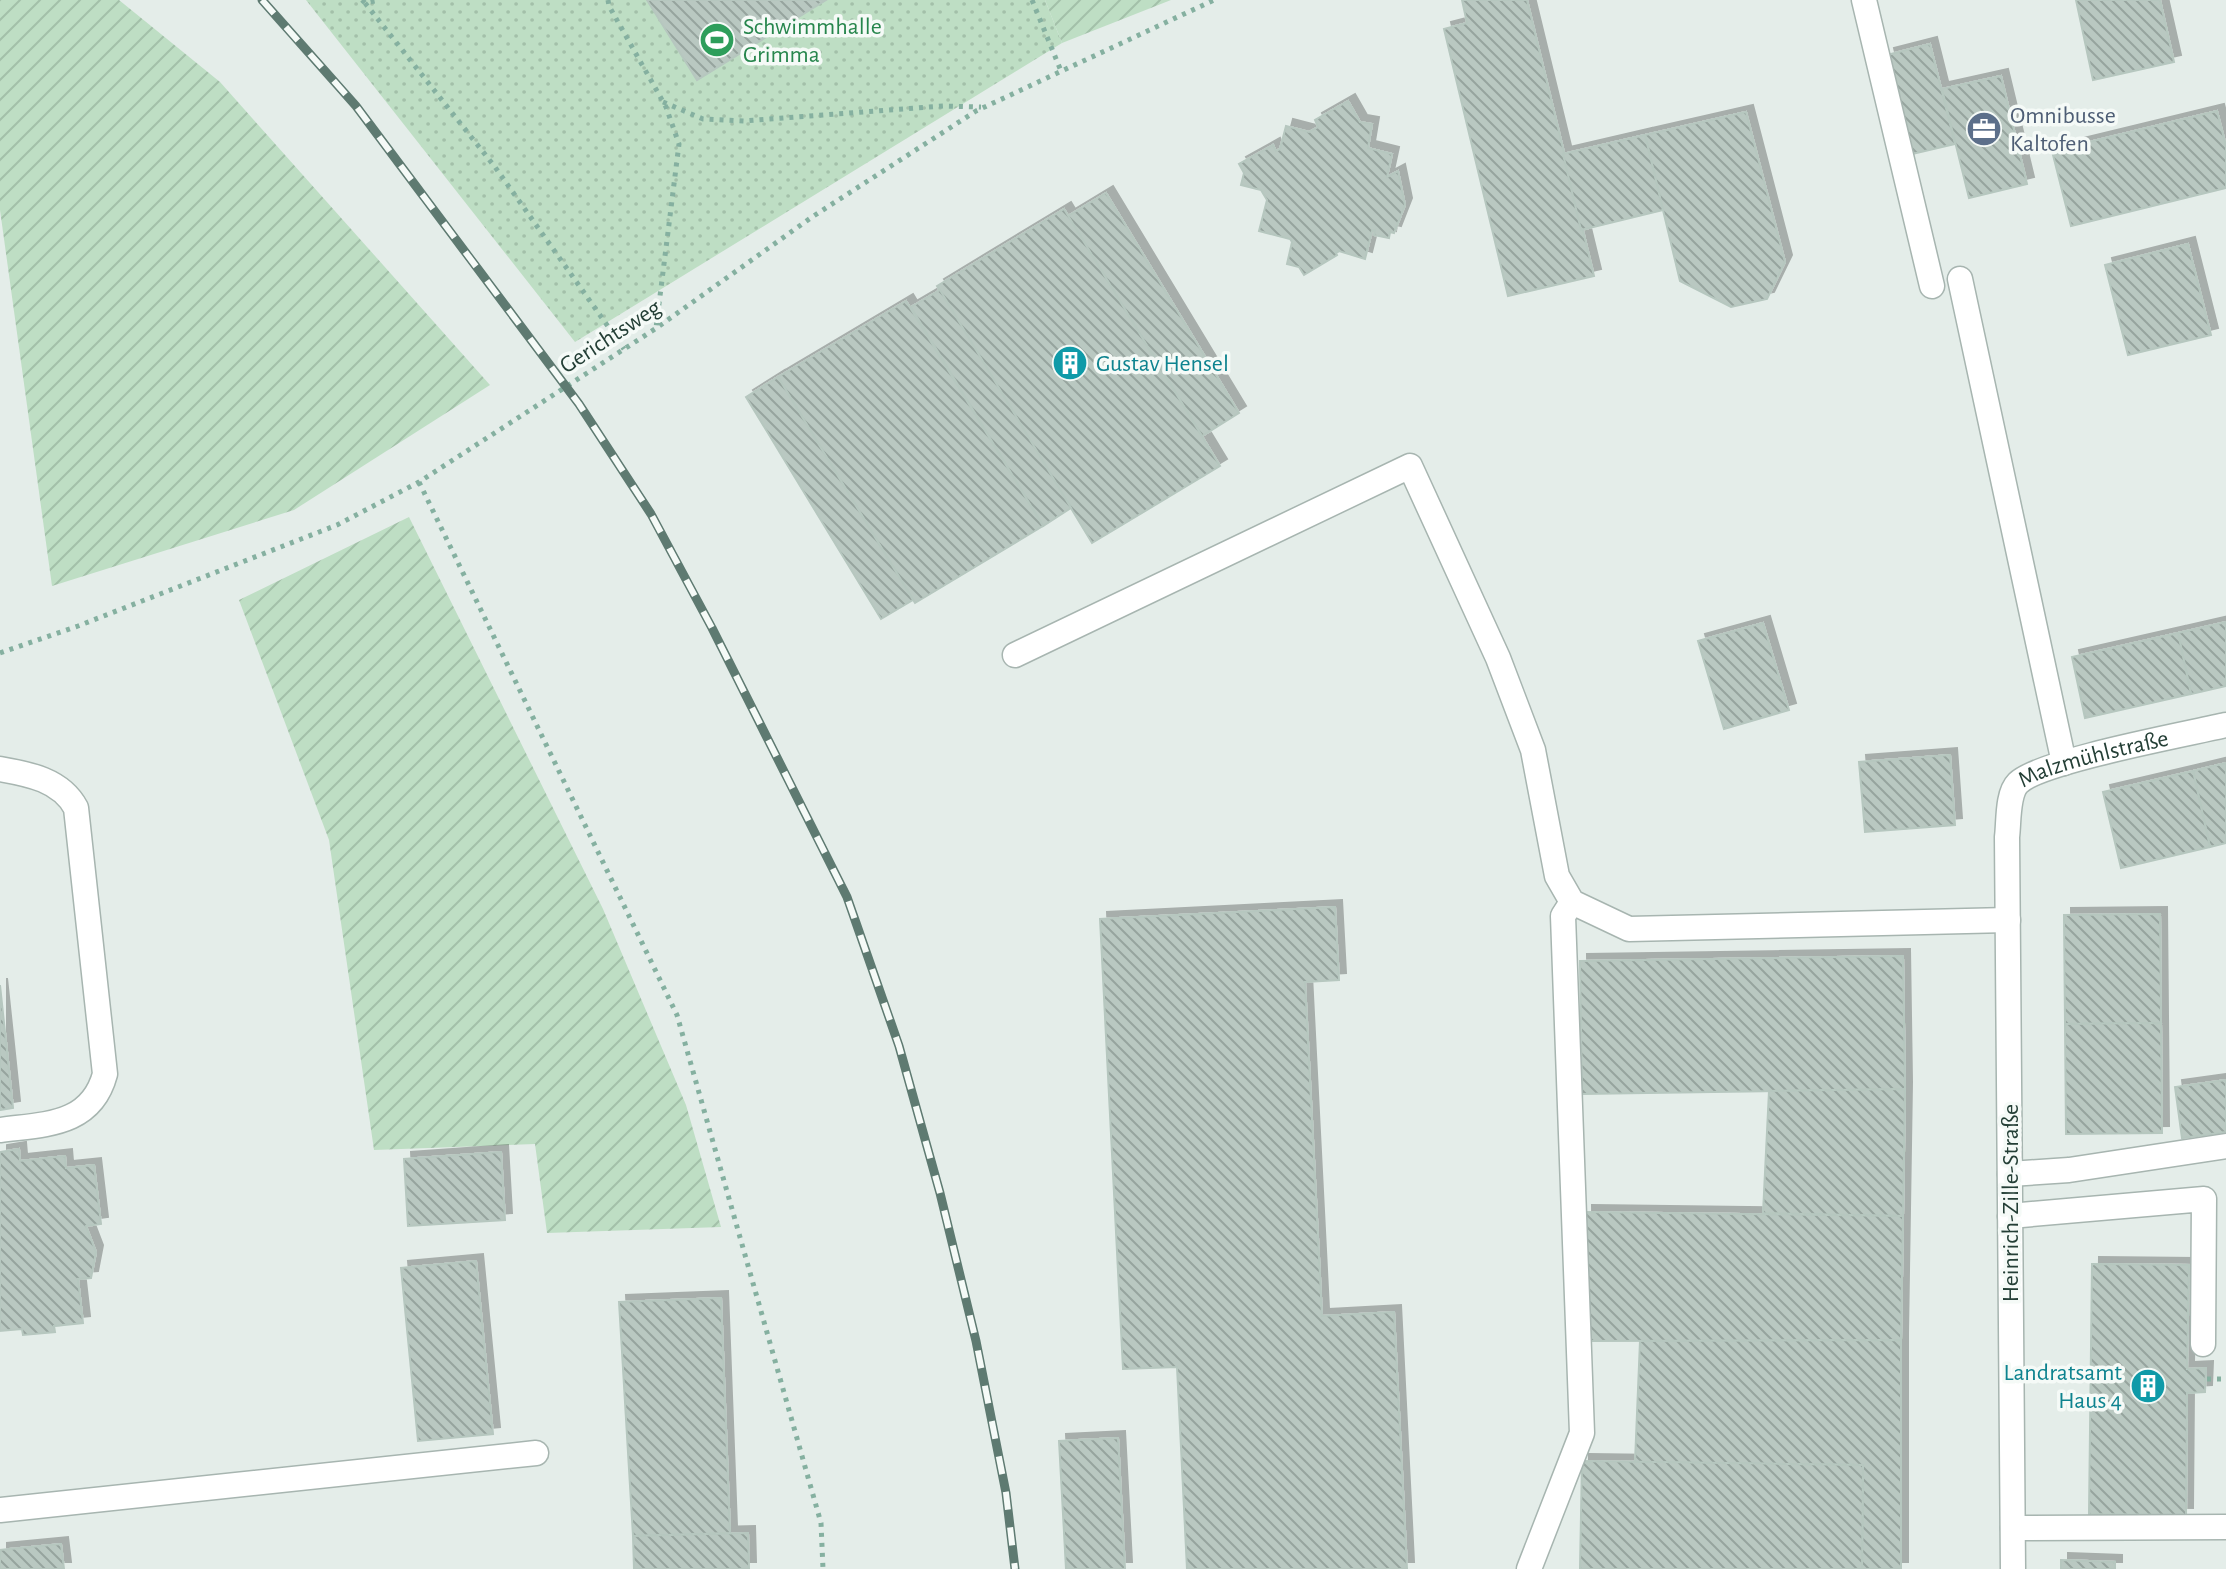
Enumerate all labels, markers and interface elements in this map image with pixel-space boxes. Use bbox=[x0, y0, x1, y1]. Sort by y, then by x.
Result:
place label: Schwimmhalle Grimma bbox=[743, 15, 882, 67]
sports icon: Schwimmhalle Grimma bbox=[698, 21, 736, 59]
place label: Omnibusse Kaltofen bbox=[2010, 104, 2116, 156]
office icon: Omnibusse Kaltofen bbox=[1965, 110, 2003, 148]
street label: Gerichtsweg bbox=[556, 295, 666, 378]
building icon: Gustav Hensel bbox=[1051, 344, 1089, 382]
place label: Gustav Hensel bbox=[1096, 352, 1229, 376]
street label: Malzmühlstraße bbox=[2014, 727, 2171, 792]
street label: Heinrich-Zille-Straße bbox=[1999, 1104, 2023, 1302]
place label: Landratsamt Haus 4 bbox=[2004, 1361, 2122, 1413]
building icon: Landratsamt Haus 4 bbox=[2129, 1367, 2167, 1405]

